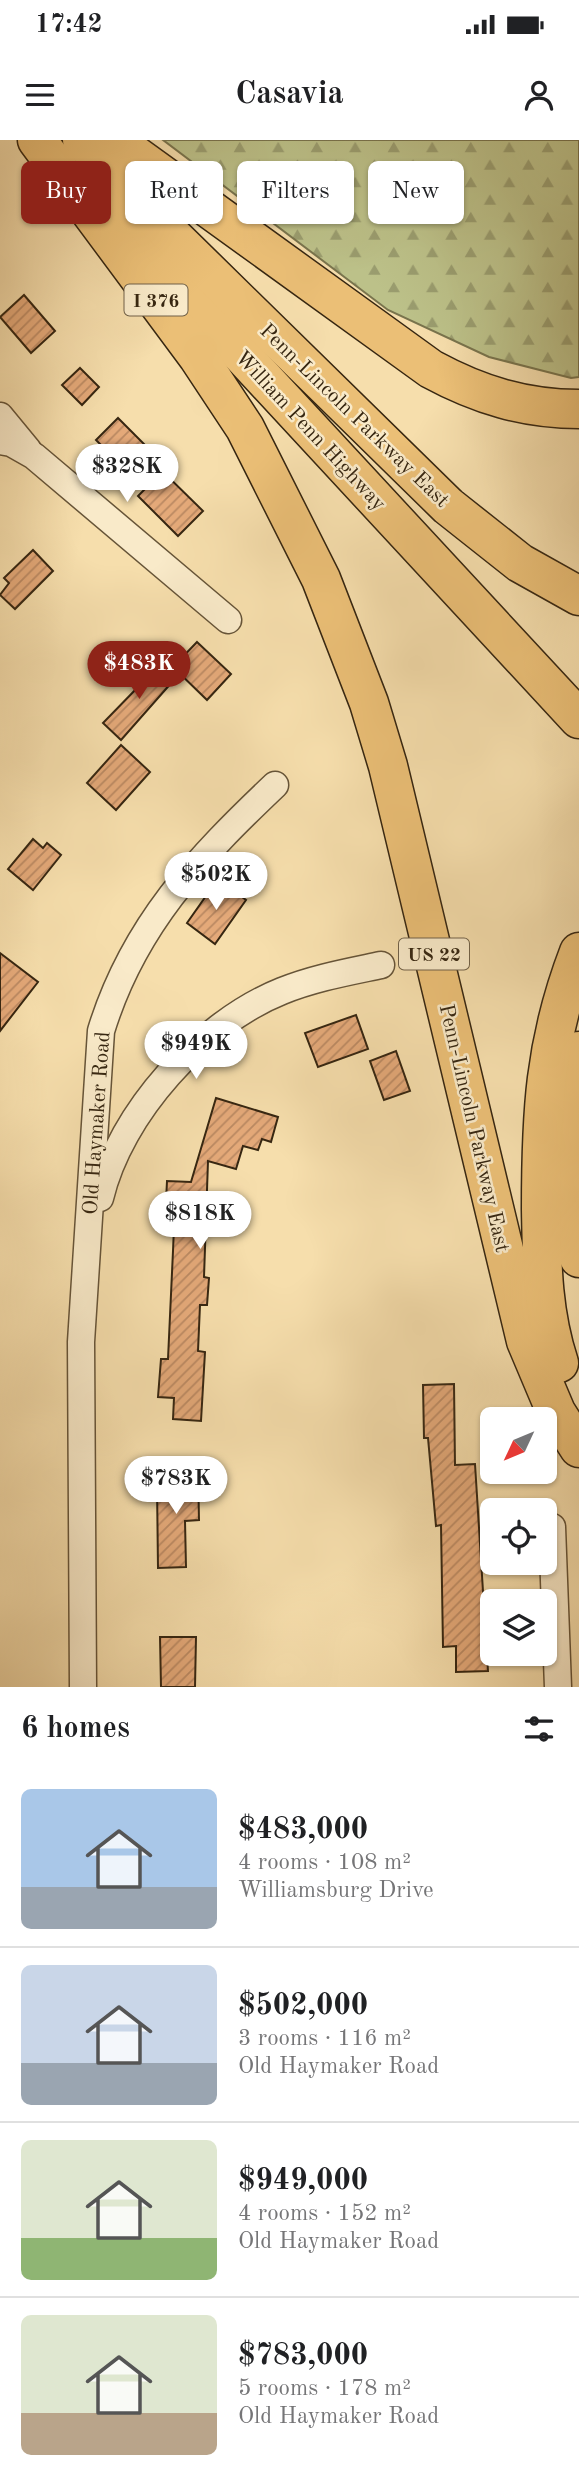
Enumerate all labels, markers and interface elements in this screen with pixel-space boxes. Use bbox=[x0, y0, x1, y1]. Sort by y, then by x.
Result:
text: 17:42 bbox=[35, 12, 103, 38]
icon: menu bbox=[21, 76, 59, 114]
icon: person bbox=[520, 76, 558, 114]
text: Casavia bbox=[235, 79, 344, 111]
chip: Buy bbox=[21, 161, 111, 224]
chip: Rent bbox=[125, 161, 223, 224]
chip: Filters bbox=[237, 161, 354, 224]
chip: New bbox=[368, 161, 464, 224]
road number: I 376 bbox=[124, 284, 188, 316]
street label: Penn-Lincoln Parkway East bbox=[255, 320, 453, 512]
street label: William Penn Highway bbox=[231, 347, 389, 515]
pin: $328K bbox=[78, 444, 176, 504]
text: $328K bbox=[91, 455, 163, 478]
pin: $483K bbox=[90, 642, 188, 701]
text: $483K bbox=[103, 652, 175, 675]
pin: $502K bbox=[167, 852, 265, 912]
text: $502K bbox=[180, 863, 252, 886]
road number: US 22 bbox=[399, 939, 469, 970]
street label: Penn-Lincoln Parkway East bbox=[435, 1002, 512, 1254]
pin: $949K bbox=[147, 1021, 245, 1081]
street label: Old Haymaker Road bbox=[81, 1031, 114, 1216]
text: $949K bbox=[160, 1032, 232, 1055]
pin: $818K bbox=[151, 1192, 249, 1251]
text: $818K bbox=[164, 1202, 236, 1225]
north arrow bbox=[480, 1407, 556, 1484]
map controls bbox=[480, 1407, 557, 1666]
pin: $783K bbox=[127, 1456, 225, 1516]
text: $783K bbox=[140, 1467, 212, 1490]
button: locate bbox=[480, 1498, 557, 1575]
button: layers bbox=[480, 1589, 557, 1666]
icon: filters bbox=[520, 1710, 558, 1748]
text: 6 homes bbox=[21, 1714, 130, 1744]
text: $483,000 bbox=[238, 1815, 368, 1845]
icon: home bbox=[77, 1817, 161, 1901]
text: 4 rooms · 108 m² bbox=[238, 1851, 411, 1874]
text: Williamsburg Drive bbox=[238, 1879, 434, 1902]
text: $502,000 bbox=[238, 1991, 368, 2021]
icon: home bbox=[77, 1993, 161, 2077]
text: 3 rooms · 116 m² bbox=[238, 2027, 411, 2050]
text: Old Haymaker Road bbox=[238, 2055, 439, 2078]
text: $949,000 bbox=[238, 2166, 368, 2196]
icon: home bbox=[77, 2168, 161, 2252]
text: 4 rooms · 152 m² bbox=[238, 2202, 411, 2225]
text: Old Haymaker Road bbox=[238, 2230, 439, 2253]
text: $783,000 bbox=[238, 2341, 368, 2371]
icon: home bbox=[77, 2343, 161, 2427]
text: 5 rooms · 178 m² bbox=[238, 2377, 411, 2400]
text: Old Haymaker Road bbox=[238, 2405, 439, 2428]

